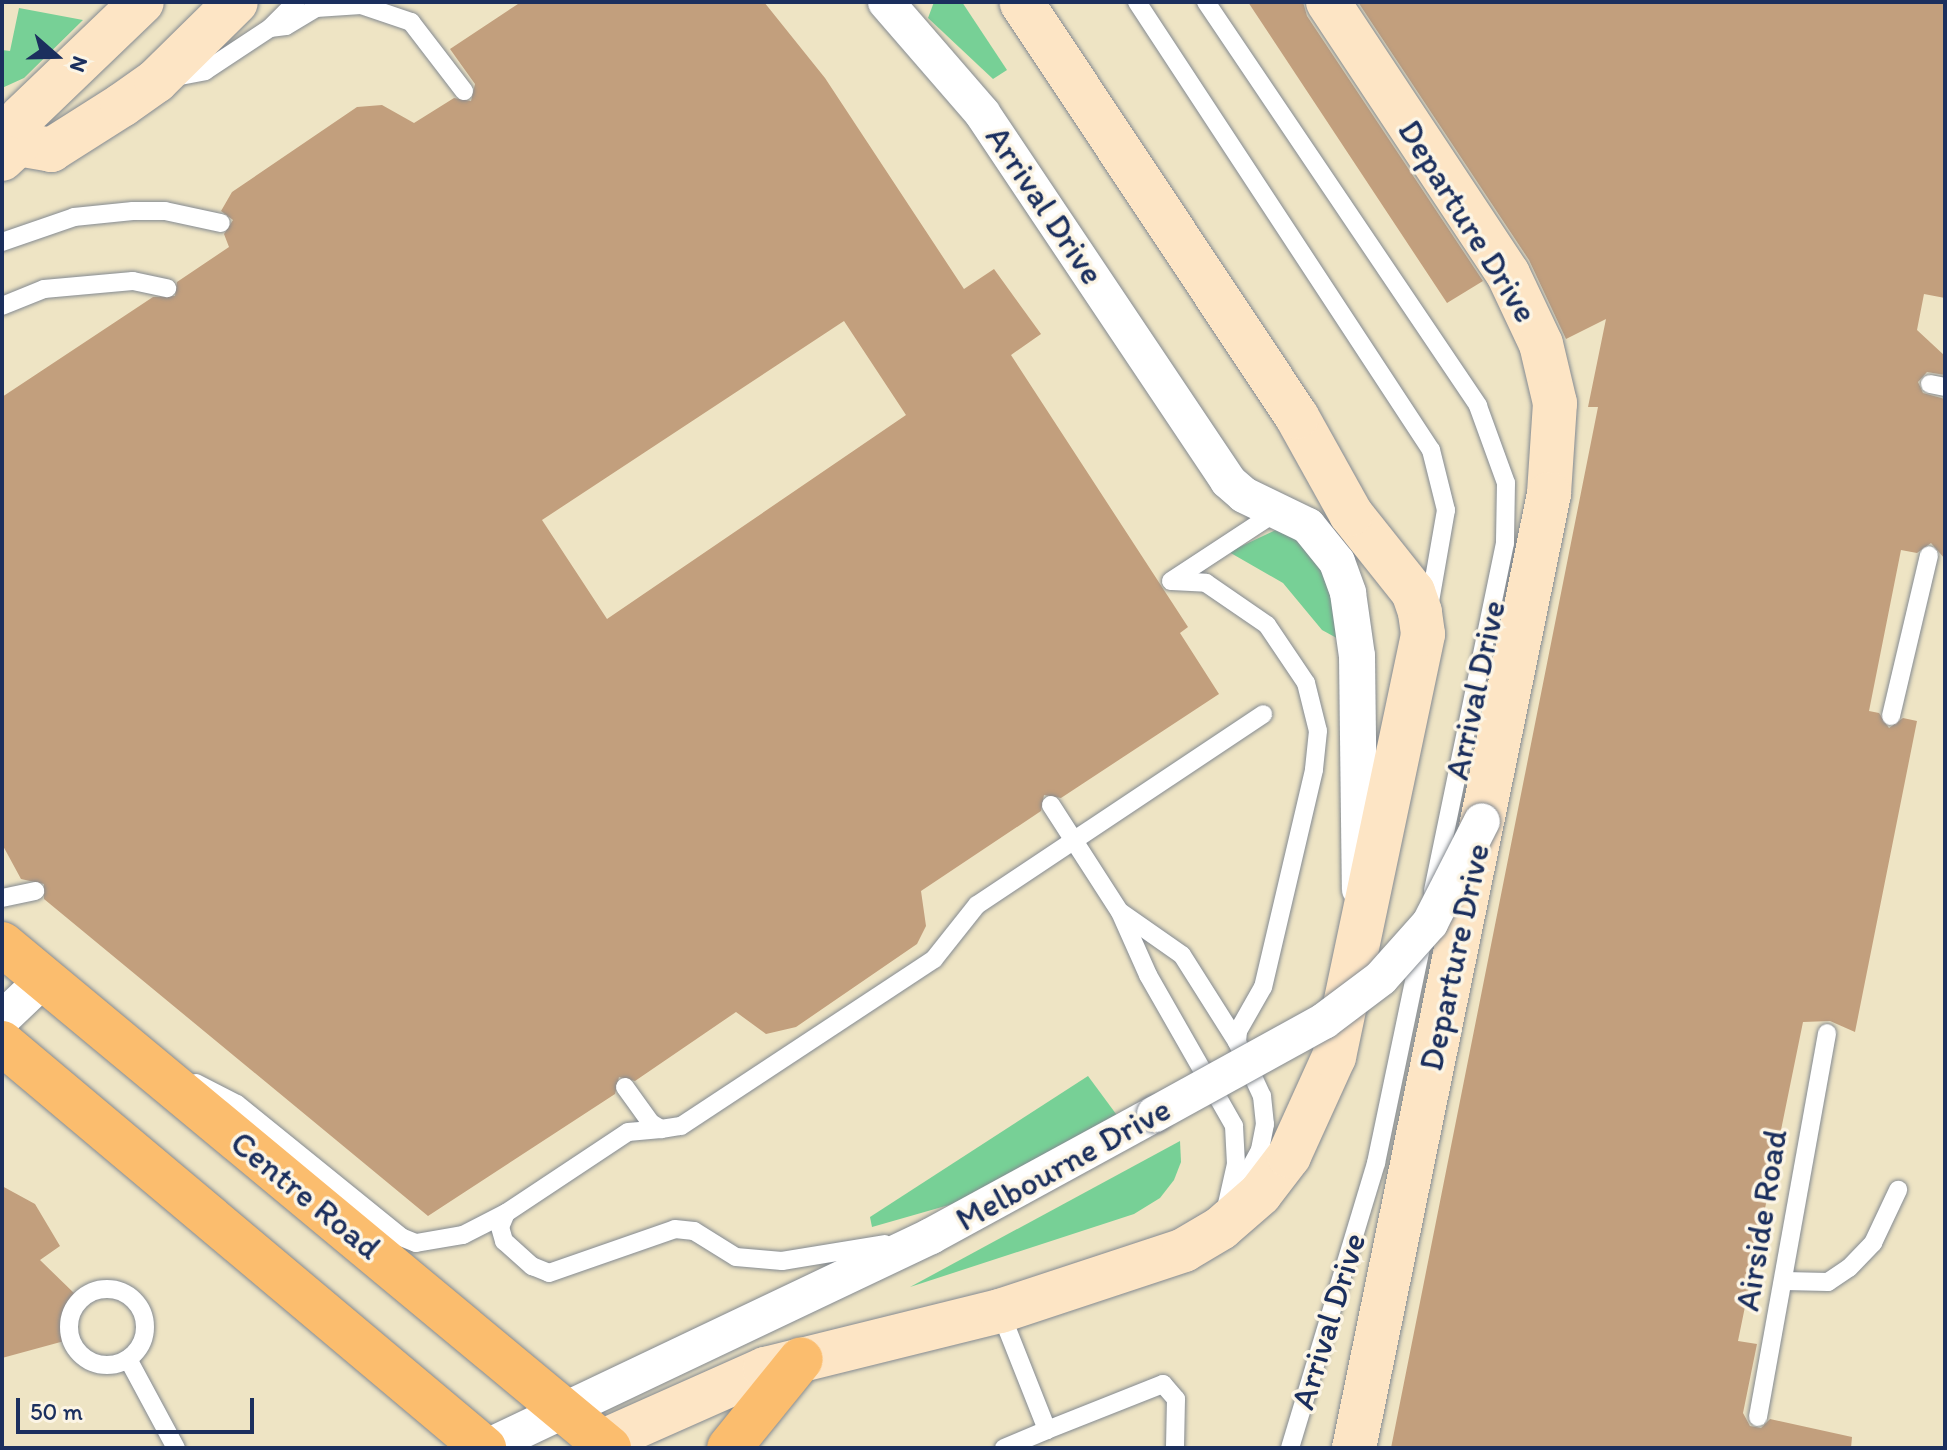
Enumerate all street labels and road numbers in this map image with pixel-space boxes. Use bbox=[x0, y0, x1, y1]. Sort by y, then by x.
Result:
street label: Departure Drive bbox=[1389, 112, 1547, 330]
street label: Arrival Drive bbox=[977, 118, 1113, 292]
street label: Arrival Drive bbox=[1436, 596, 1514, 784]
street label: Departure Drive bbox=[1410, 839, 1498, 1075]
street label: Melbourne Drive bbox=[948, 1088, 1178, 1240]
street label: Centre Road bbox=[223, 1122, 389, 1268]
street label: Airside Road bbox=[1726, 1126, 1796, 1314]
street label: Arrival Drive bbox=[1282, 1227, 1374, 1415]

